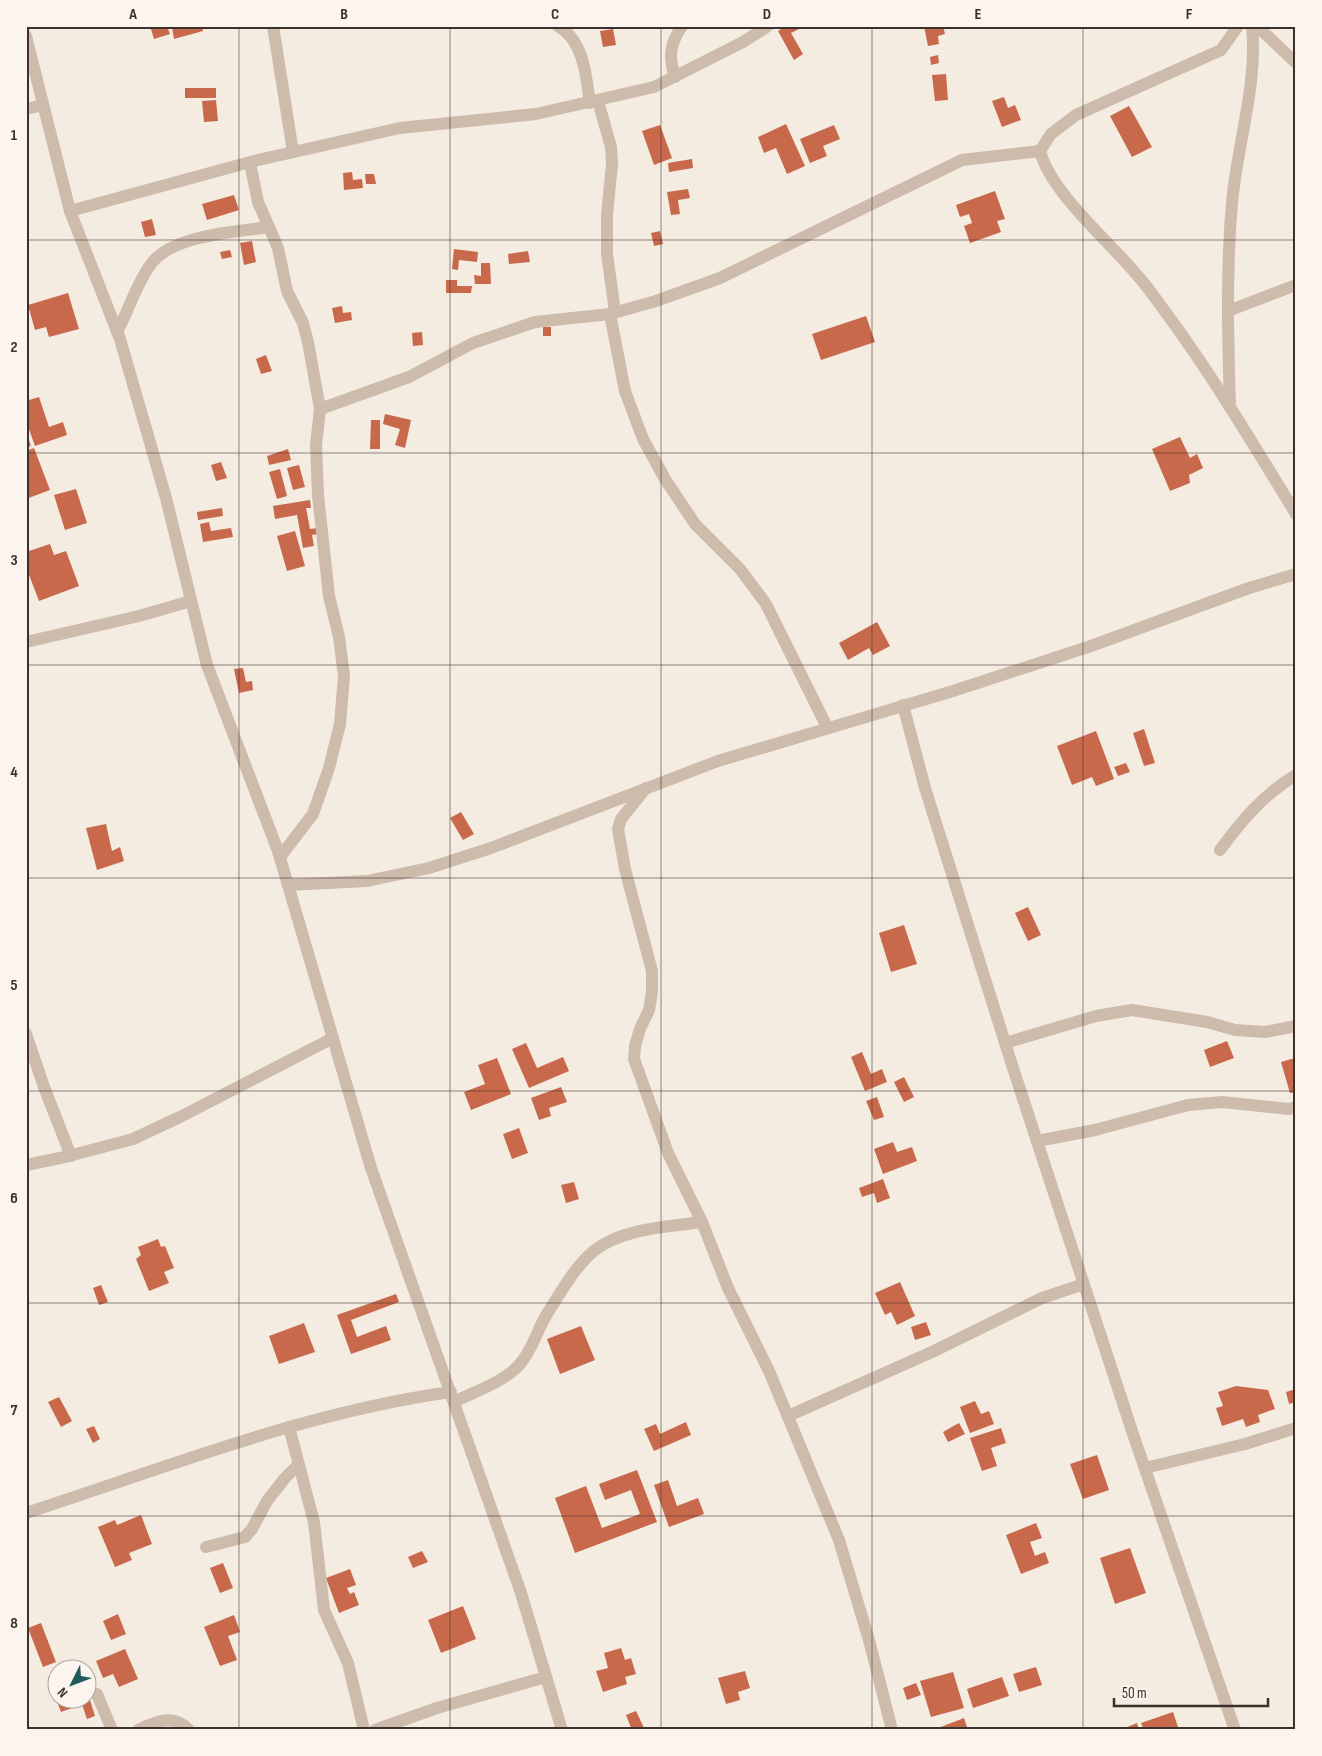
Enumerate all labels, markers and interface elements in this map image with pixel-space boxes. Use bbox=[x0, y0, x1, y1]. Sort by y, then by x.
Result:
text: A bbox=[128, 5, 137, 24]
text: B bbox=[340, 5, 348, 24]
text: C bbox=[551, 5, 559, 24]
text: D bbox=[763, 5, 771, 24]
text: E bbox=[975, 5, 982, 24]
text: F bbox=[1186, 5, 1193, 24]
text: 1 bbox=[11, 126, 18, 145]
text: 2 bbox=[10, 338, 18, 357]
text: 3 bbox=[10, 551, 18, 570]
text: 4 bbox=[10, 763, 18, 782]
text: 5 bbox=[10, 976, 18, 995]
text: 6 bbox=[10, 1189, 18, 1208]
text: 7 bbox=[11, 1401, 18, 1420]
text: 8 bbox=[10, 1614, 18, 1633]
north arrow bbox=[48, 1658, 98, 1708]
scale bar bbox=[1114, 1676, 1268, 1708]
text: N bbox=[54, 1684, 72, 1701]
text: 50 m bbox=[1122, 1684, 1147, 1703]

